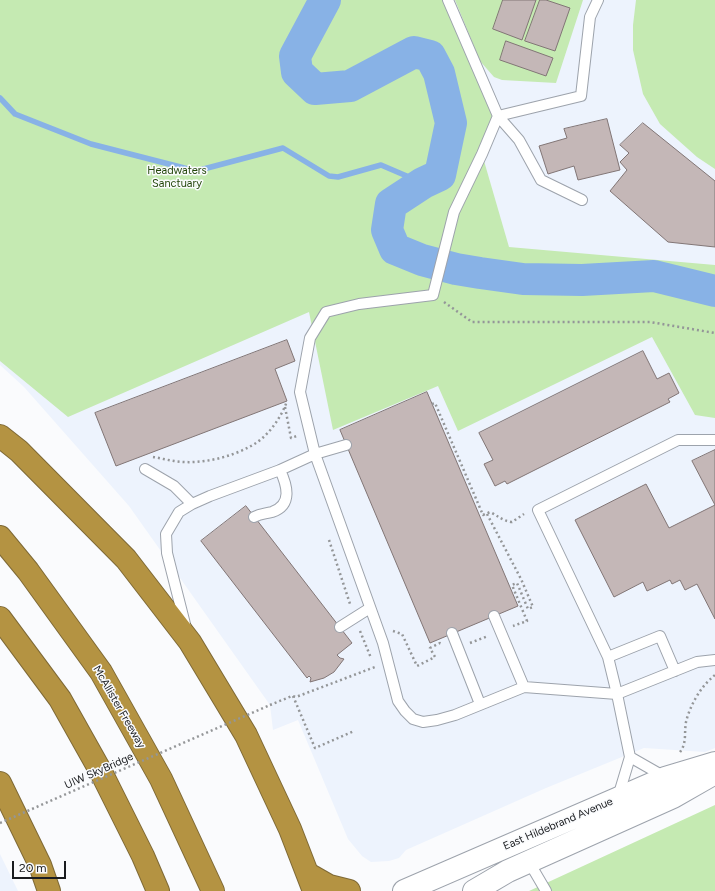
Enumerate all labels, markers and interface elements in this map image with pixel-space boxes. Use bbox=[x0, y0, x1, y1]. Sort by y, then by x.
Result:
park label: Headwaters Sanctuary bbox=[147, 164, 207, 190]
street label: McAllister Freeway bbox=[90, 663, 148, 751]
street label: UIW SkyBridge bbox=[63, 750, 135, 792]
street label: East Hildebrand Avenue bbox=[501, 795, 615, 853]
scale bar bbox=[14, 853, 68, 879]
text: 20 m bbox=[19, 861, 47, 875]

